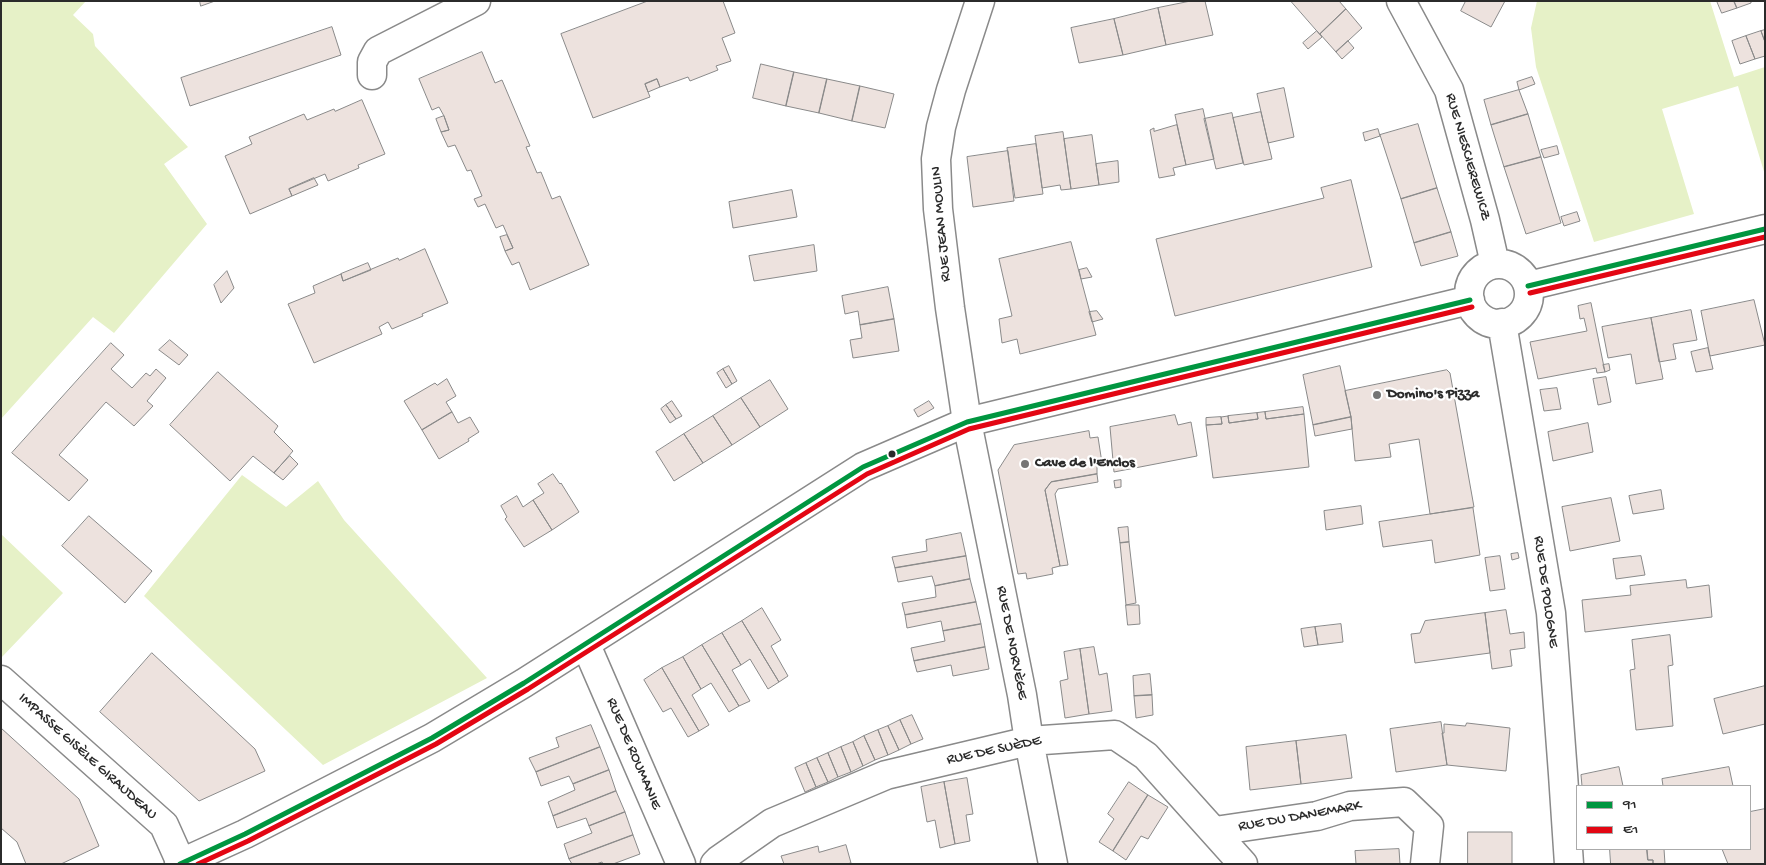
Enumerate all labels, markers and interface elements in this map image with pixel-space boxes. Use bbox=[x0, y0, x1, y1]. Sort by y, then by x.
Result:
street label: RUE NIESCIEREWICZ bbox=[1440, 91, 1494, 223]
street label: RUE JEAN MOULIN bbox=[928, 165, 956, 283]
place label: Domino's Pizza bbox=[1387, 386, 1479, 404]
marker: Domino's Pizza bbox=[1371, 389, 1383, 401]
unlabelled marker bbox=[887, 449, 897, 459]
place label: Cave de l'Enclos bbox=[1035, 455, 1135, 473]
marker: Cave de l'Enclos bbox=[1019, 458, 1031, 470]
street label: RUE DE POLOGNE bbox=[1528, 535, 1562, 649]
street label: RUE DE NORVÈGE bbox=[991, 585, 1031, 701]
street label: IMPASSE GISÈLE GIRAUDEAU bbox=[14, 690, 160, 824]
street label: RUE DE ROUMANIE bbox=[601, 695, 665, 813]
street label: RUE DE SUÈDE bbox=[945, 732, 1043, 770]
legend bbox=[1576, 785, 1751, 850]
text: 91 bbox=[1623, 796, 1637, 814]
street label: RUE DU DANEMARK bbox=[1237, 797, 1363, 837]
text: E1 bbox=[1623, 821, 1638, 839]

